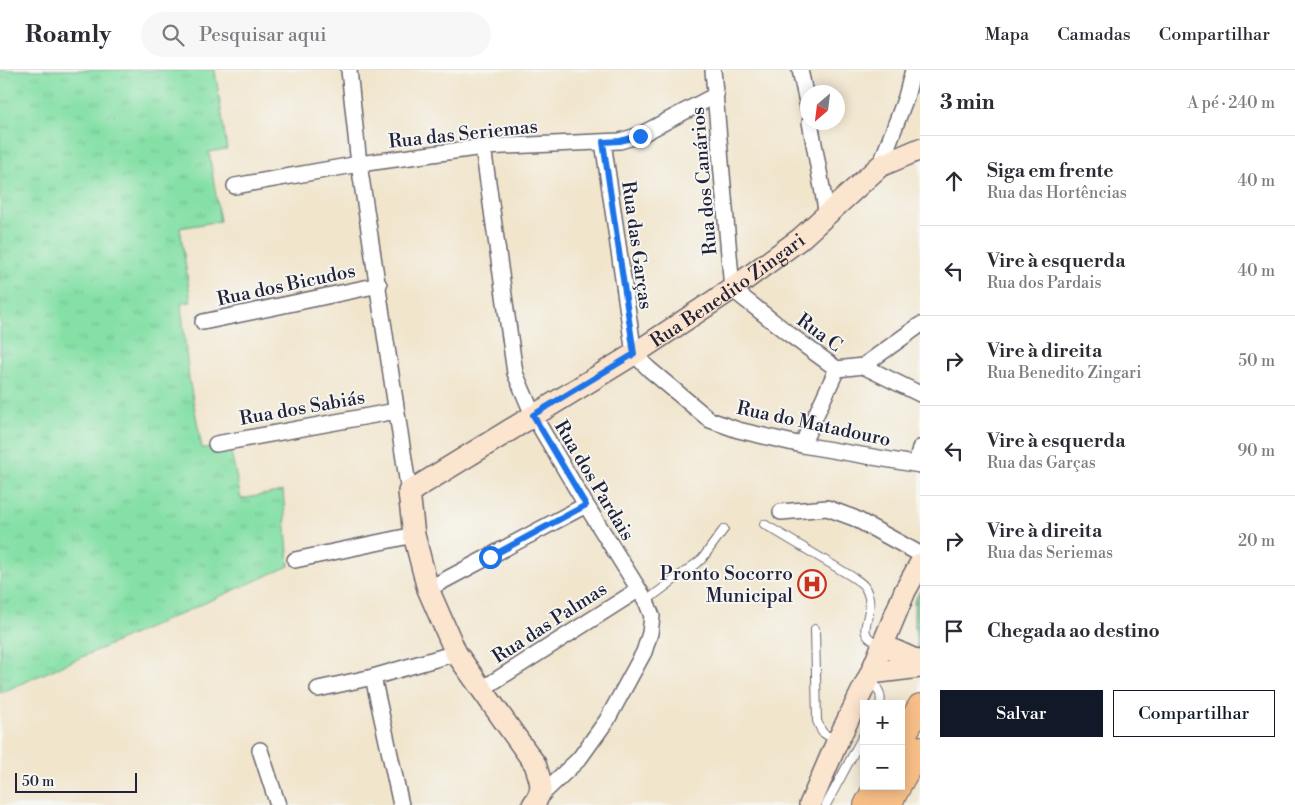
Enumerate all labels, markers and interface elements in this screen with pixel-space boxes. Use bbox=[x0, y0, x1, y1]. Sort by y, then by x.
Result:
search box bbox=[141, 12, 491, 57]
text: Roamly bbox=[25, 20, 111, 50]
icon: search bbox=[159, 21, 187, 49]
text: Pesquisar aqui bbox=[199, 23, 326, 47]
text: Mapa bbox=[985, 23, 1029, 46]
text: Camadas bbox=[1057, 23, 1131, 46]
text: Compartilhar bbox=[1159, 23, 1270, 46]
north arrow bbox=[800, 85, 845, 130]
text: 3 min bbox=[940, 90, 995, 116]
text: A pé · 240 m bbox=[1187, 93, 1275, 113]
street label: Rua dos Canários bbox=[686, 106, 722, 256]
street label: Rua das Seriemas bbox=[387, 114, 539, 154]
route end bbox=[629, 125, 652, 148]
text: Siga em frente bbox=[987, 159, 1114, 183]
icon: ahead bbox=[940, 167, 968, 195]
text: 40 m bbox=[1238, 171, 1275, 191]
street label: Rua das Garças bbox=[616, 179, 658, 311]
text: Rua das Hortências bbox=[987, 183, 1127, 203]
street label: Rua Benedito Zingari bbox=[646, 228, 810, 353]
text: Vire à esquerda bbox=[987, 249, 1126, 273]
icon: left bbox=[940, 257, 968, 285]
street label: Rua dos Bicudos bbox=[215, 259, 358, 311]
text: 40 m bbox=[1238, 261, 1275, 281]
text: Rua dos Pardais bbox=[987, 273, 1101, 293]
street label: Rua C bbox=[792, 308, 847, 357]
text: Vire à direita bbox=[987, 339, 1102, 363]
icon: right bbox=[940, 347, 968, 375]
text: 50 m bbox=[1238, 351, 1275, 371]
text: Rua Benedito Zingari bbox=[987, 363, 1142, 383]
street label: Rua dos Sabiás bbox=[238, 385, 367, 431]
street label: Rua do Matadouro bbox=[735, 396, 893, 452]
street label: Rua dos Pardais bbox=[549, 416, 639, 545]
text: Vire à esquerda bbox=[987, 429, 1126, 453]
icon: left bbox=[940, 437, 968, 465]
text: 90 m bbox=[1237, 441, 1275, 461]
text: Rua das Garças bbox=[987, 453, 1096, 473]
text: Vire à direita bbox=[987, 519, 1102, 543]
icon: right bbox=[940, 527, 968, 555]
text: 20 m bbox=[1238, 531, 1275, 551]
text: Rua das Seriemas bbox=[987, 543, 1113, 563]
route start bbox=[479, 546, 502, 569]
place label: Pronto Socorro Municipal bbox=[660, 562, 793, 608]
hospital icon: Pronto Socorro Municipal bbox=[797, 569, 827, 599]
street label: Rua das Palmas bbox=[488, 577, 611, 669]
icon: arrive bbox=[940, 617, 968, 645]
text: Chegada ao destino bbox=[987, 619, 1160, 643]
button: Salvar bbox=[940, 690, 1103, 737]
button: Compartilhar bbox=[1113, 690, 1275, 737]
map controls bbox=[860, 700, 905, 790]
button: + bbox=[860, 700, 905, 745]
button: − bbox=[860, 745, 905, 790]
scale bar bbox=[15, 770, 138, 793]
text: 50 m bbox=[22, 773, 54, 791]

